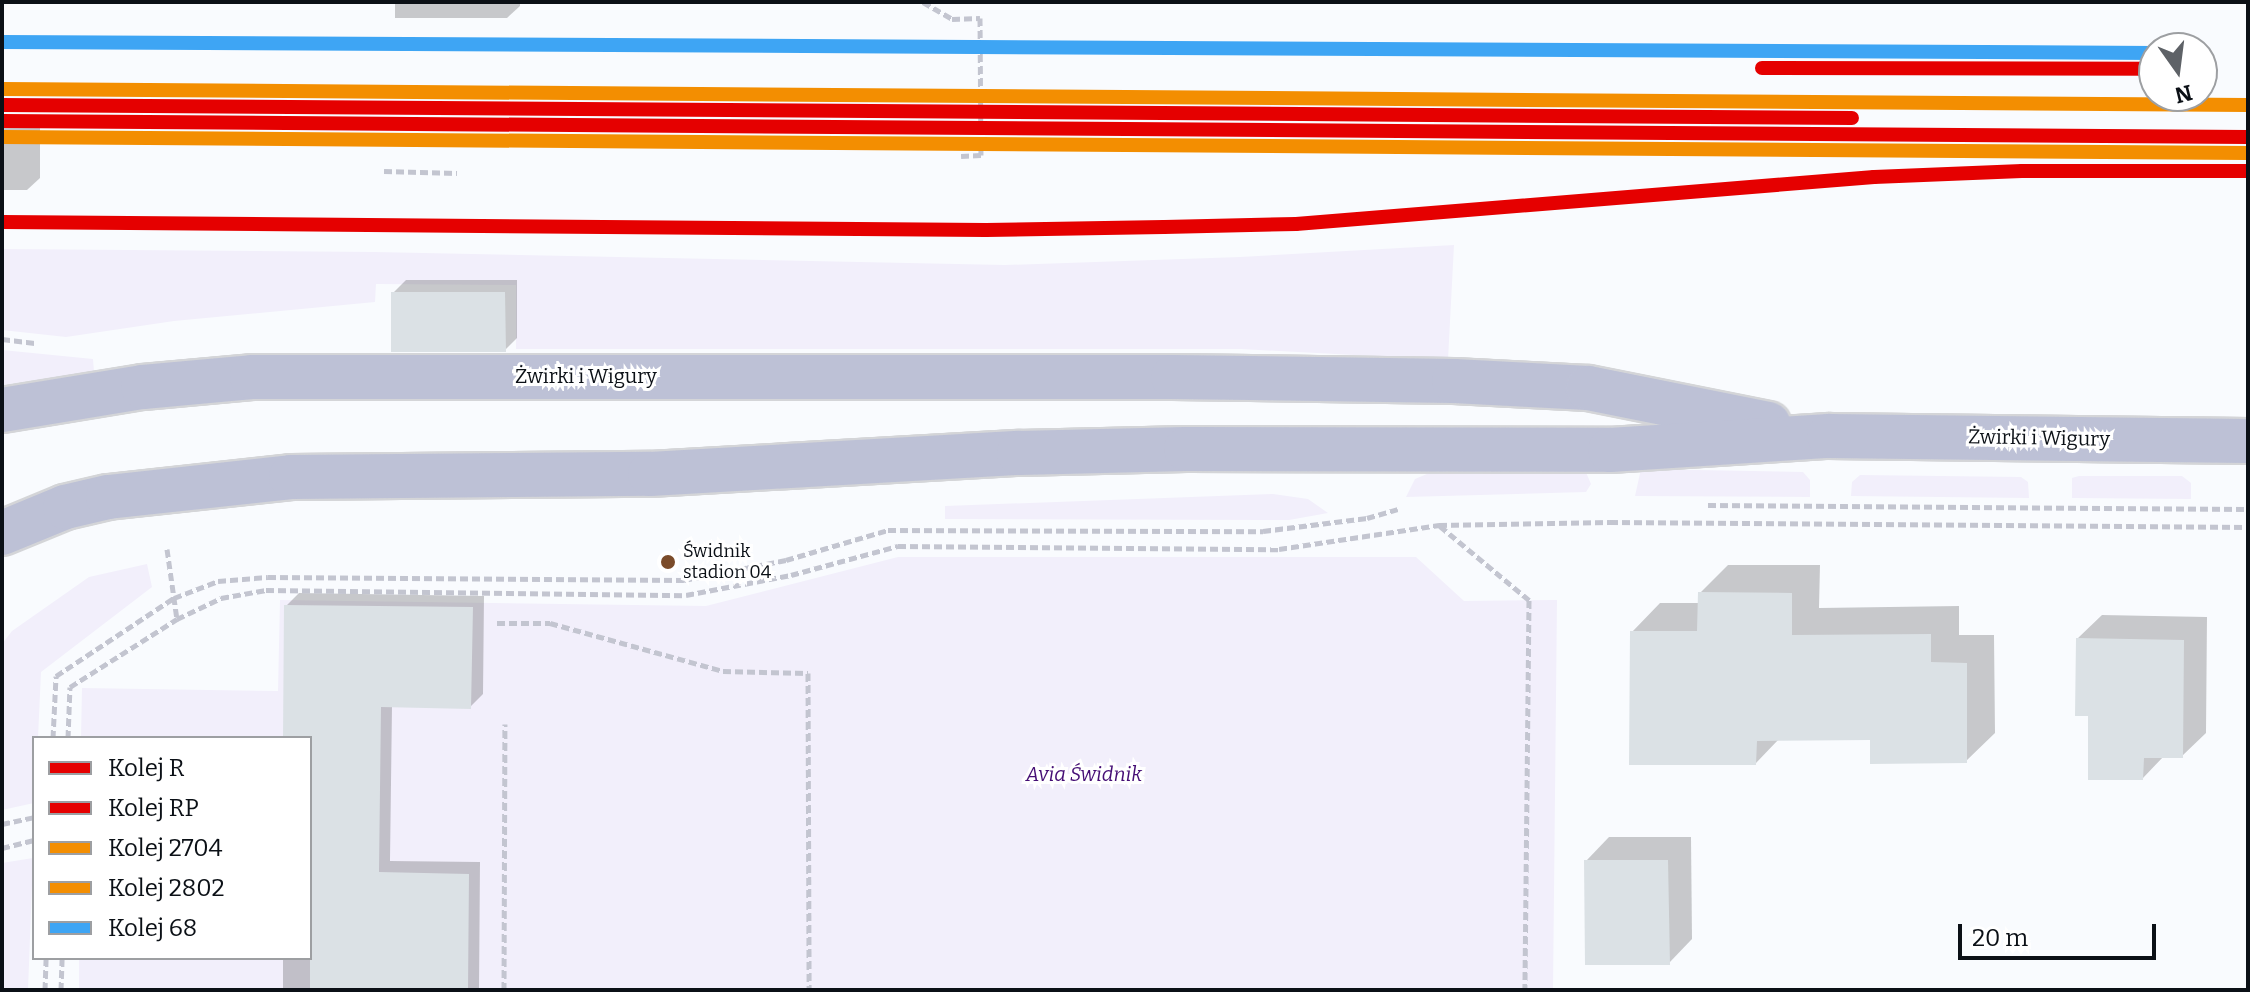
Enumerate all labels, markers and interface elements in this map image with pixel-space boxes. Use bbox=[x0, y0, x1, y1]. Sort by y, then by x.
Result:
north arrow bbox=[2138, 32, 2218, 112]
text: N bbox=[2172, 79, 2195, 109]
street label: Żwirki i Wigury bbox=[515, 364, 657, 388]
street label: Żwirki i Wigury bbox=[1968, 425, 2110, 451]
place label: Świdnik stadion 04 bbox=[683, 541, 771, 584]
marker: Świdnik stadion 04 bbox=[660, 554, 676, 570]
legend bbox=[32, 736, 312, 960]
text: Kolej R bbox=[108, 754, 185, 782]
park label: Avia Świdnik bbox=[1026, 762, 1142, 786]
text: Kolej RP bbox=[108, 794, 199, 822]
text: Kolej 2704 bbox=[108, 834, 223, 862]
text: Kolej 2802 bbox=[108, 874, 225, 902]
scale bar bbox=[1962, 908, 2160, 958]
text: Kolej 68 bbox=[108, 914, 197, 942]
text: 20 m bbox=[1972, 924, 2028, 952]

